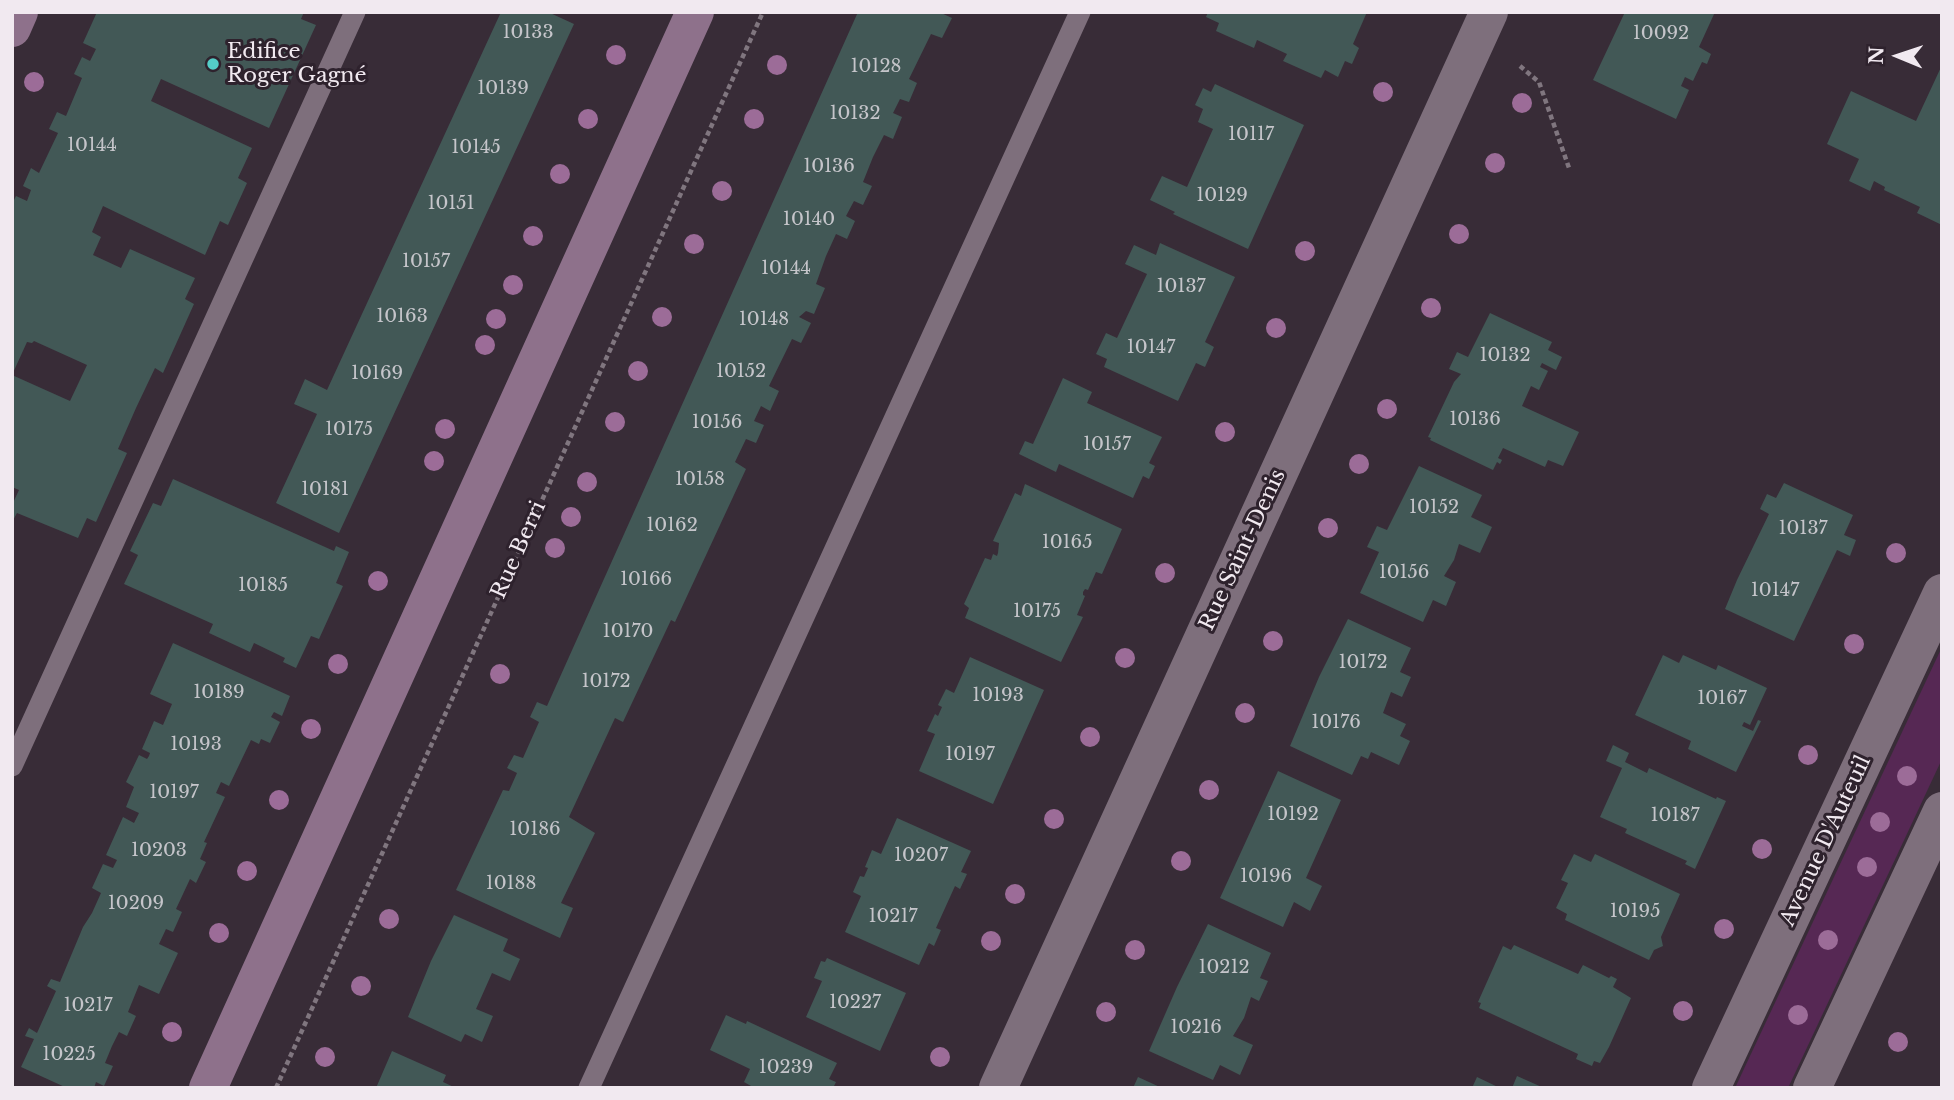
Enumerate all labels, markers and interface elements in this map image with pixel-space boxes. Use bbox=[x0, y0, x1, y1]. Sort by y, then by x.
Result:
north arrow bbox=[1863, 21, 1933, 91]
house number: 10133 bbox=[502, 22, 554, 44]
house number: 10092 bbox=[1633, 23, 1689, 45]
place label: Edifice Roger Gagné bbox=[227, 39, 367, 89]
text: N bbox=[1865, 46, 1888, 65]
marker: Edifice Roger Gagné bbox=[205, 56, 221, 72]
house number: 10128 bbox=[851, 56, 901, 78]
house number: 10139 bbox=[477, 78, 529, 100]
house number: 10132 bbox=[829, 103, 881, 125]
house number: 10117 bbox=[1228, 124, 1274, 146]
house number: 10144 bbox=[67, 135, 117, 157]
house number: 10145 bbox=[451, 137, 501, 159]
house number: 10136 bbox=[803, 156, 855, 178]
house number: 10129 bbox=[1196, 185, 1248, 207]
house number: 10151 bbox=[427, 193, 475, 215]
house number: 10140 bbox=[783, 209, 835, 231]
house number: 10157 bbox=[402, 251, 450, 273]
house number: 10144 bbox=[761, 258, 811, 280]
house number: 10137 bbox=[1156, 276, 1206, 298]
house number: 10163 bbox=[376, 306, 428, 328]
house number: 10148 bbox=[739, 309, 789, 331]
house number: 10147 bbox=[1127, 337, 1175, 359]
house number: 10132 bbox=[1479, 345, 1531, 367]
house number: 10152 bbox=[716, 361, 766, 383]
house number: 10169 bbox=[351, 363, 403, 385]
house number: 10136 bbox=[1449, 409, 1501, 431]
house number: 10156 bbox=[692, 412, 742, 434]
house number: 10175 bbox=[325, 419, 373, 441]
house number: 10157 bbox=[1083, 434, 1131, 456]
street label: Rue Saint-Denis bbox=[1195, 466, 1291, 634]
house number: 10158 bbox=[675, 469, 725, 491]
house number: 10181 bbox=[301, 479, 349, 501]
street label: Rue Berri bbox=[486, 497, 552, 603]
house number: 10152 bbox=[1409, 497, 1459, 519]
house number: 10162 bbox=[646, 515, 698, 537]
house number: 10137 bbox=[1778, 518, 1828, 540]
house number: 10165 bbox=[1042, 532, 1092, 554]
house number: 10156 bbox=[1379, 562, 1429, 584]
house number: 10166 bbox=[620, 569, 672, 591]
house number: 10185 bbox=[238, 575, 288, 597]
house number: 10147 bbox=[1751, 580, 1799, 602]
house number: 10175 bbox=[1013, 601, 1061, 623]
house number: 10170 bbox=[603, 621, 653, 643]
house number: 10172 bbox=[1338, 652, 1388, 674]
house number: 10172 bbox=[581, 671, 631, 693]
house number: 10189 bbox=[193, 682, 245, 704]
house number: 10193 bbox=[972, 685, 1024, 707]
house number: 10167 bbox=[1697, 688, 1747, 710]
house number: 10176 bbox=[1311, 712, 1361, 734]
house number: 10193 bbox=[170, 734, 222, 756]
house number: 10197 bbox=[945, 744, 995, 766]
street label: Avenue D'Auteuil bbox=[1775, 752, 1877, 930]
house number: 10197 bbox=[149, 782, 199, 804]
house number: 10192 bbox=[1267, 804, 1319, 826]
house number: 10187 bbox=[1651, 805, 1699, 827]
house number: 10186 bbox=[509, 819, 561, 841]
house number: 10203 bbox=[131, 840, 187, 862]
house number: 10207 bbox=[894, 845, 948, 867]
house number: 10196 bbox=[1240, 866, 1292, 888]
house number: 10188 bbox=[486, 873, 536, 895]
house number: 10209 bbox=[108, 893, 164, 915]
house number: 10195 bbox=[1610, 901, 1660, 923]
house number: 10217 bbox=[868, 906, 918, 928]
house number: 10212 bbox=[1198, 957, 1250, 979]
house number: 10227 bbox=[829, 992, 881, 1014]
house number: 10217 bbox=[63, 995, 113, 1017]
house number: 10216 bbox=[1170, 1017, 1222, 1039]
house number: 10225 bbox=[42, 1044, 96, 1066]
house number: 10239 bbox=[759, 1057, 813, 1079]

